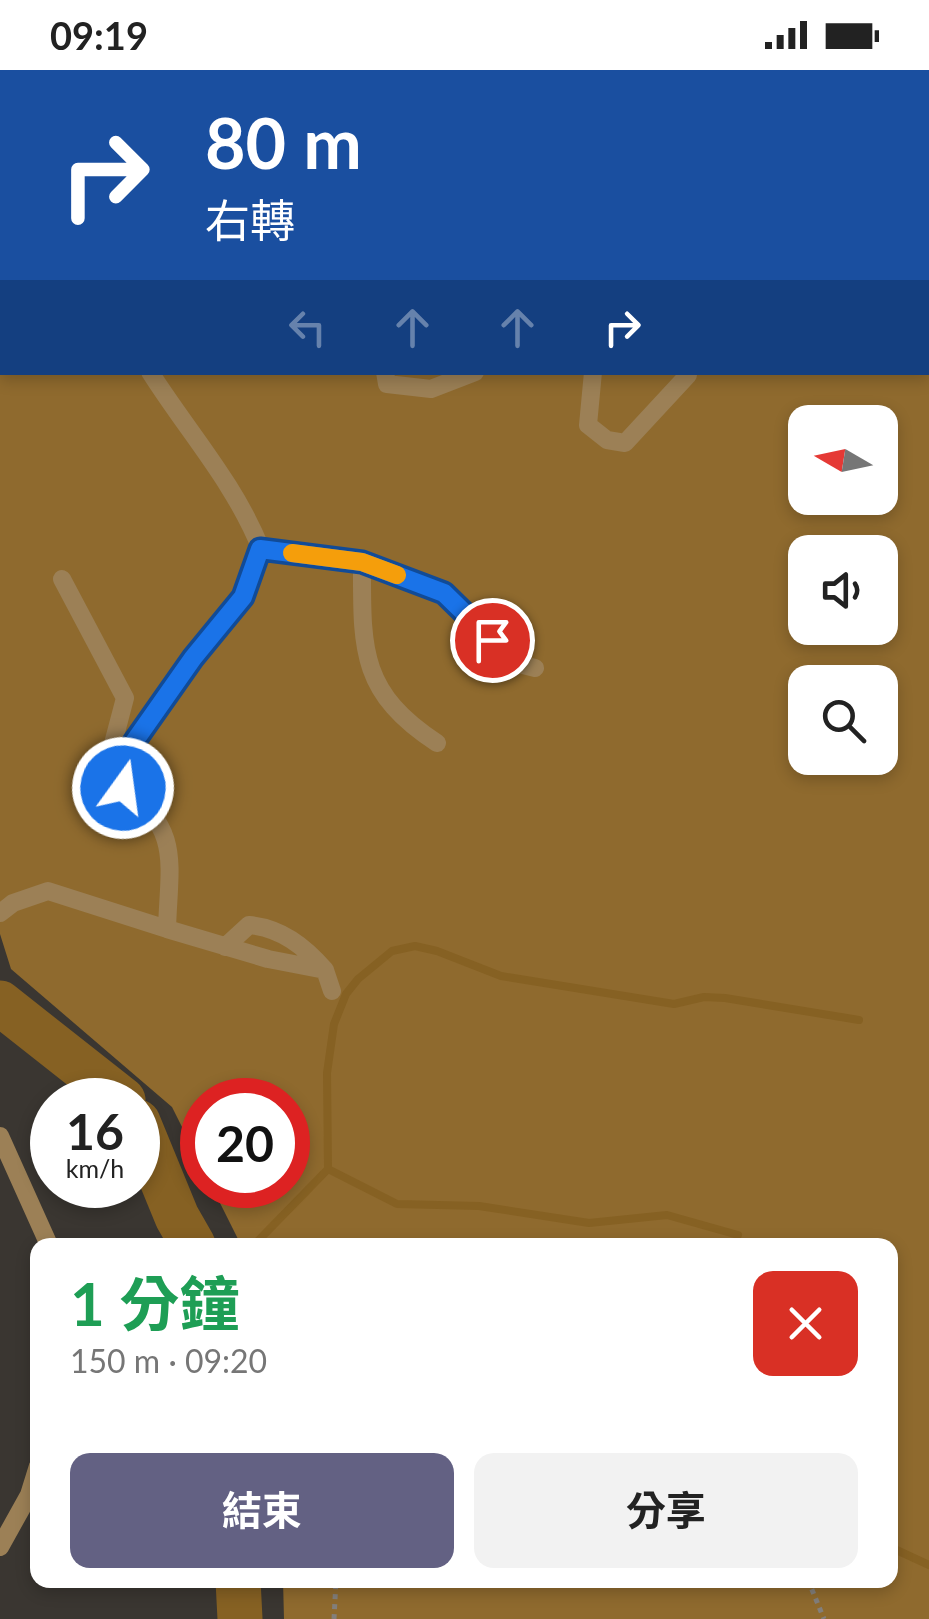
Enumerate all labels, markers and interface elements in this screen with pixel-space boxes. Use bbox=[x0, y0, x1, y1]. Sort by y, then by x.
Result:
text: 09:19 bbox=[50, 12, 148, 58]
text: 80 m bbox=[205, 100, 362, 184]
icon: right bbox=[40, 110, 170, 240]
text: 右轉 bbox=[205, 193, 295, 247]
icon: left bbox=[280, 300, 335, 355]
icon: ahead bbox=[385, 300, 440, 355]
icon: ahead bbox=[490, 300, 545, 355]
icon: right bbox=[595, 300, 650, 355]
north arrow bbox=[788, 405, 898, 515]
map controls bbox=[788, 405, 898, 775]
button: sound bbox=[788, 535, 898, 645]
pin bbox=[450, 598, 535, 683]
icon: arrive bbox=[465, 613, 520, 668]
button: search bbox=[788, 665, 898, 775]
position arrow bbox=[71, 736, 175, 840]
speed limit sign: 20 bbox=[180, 1078, 310, 1208]
text: 16 bbox=[66, 1101, 124, 1161]
text: km/h bbox=[66, 1153, 124, 1183]
text: 1 分鐘 bbox=[70, 1267, 239, 1339]
button: close bbox=[753, 1271, 858, 1376]
text: 150 m · 09:20 bbox=[70, 1341, 267, 1380]
button: 結束 bbox=[70, 1453, 454, 1568]
button: 分享 bbox=[474, 1453, 858, 1568]

